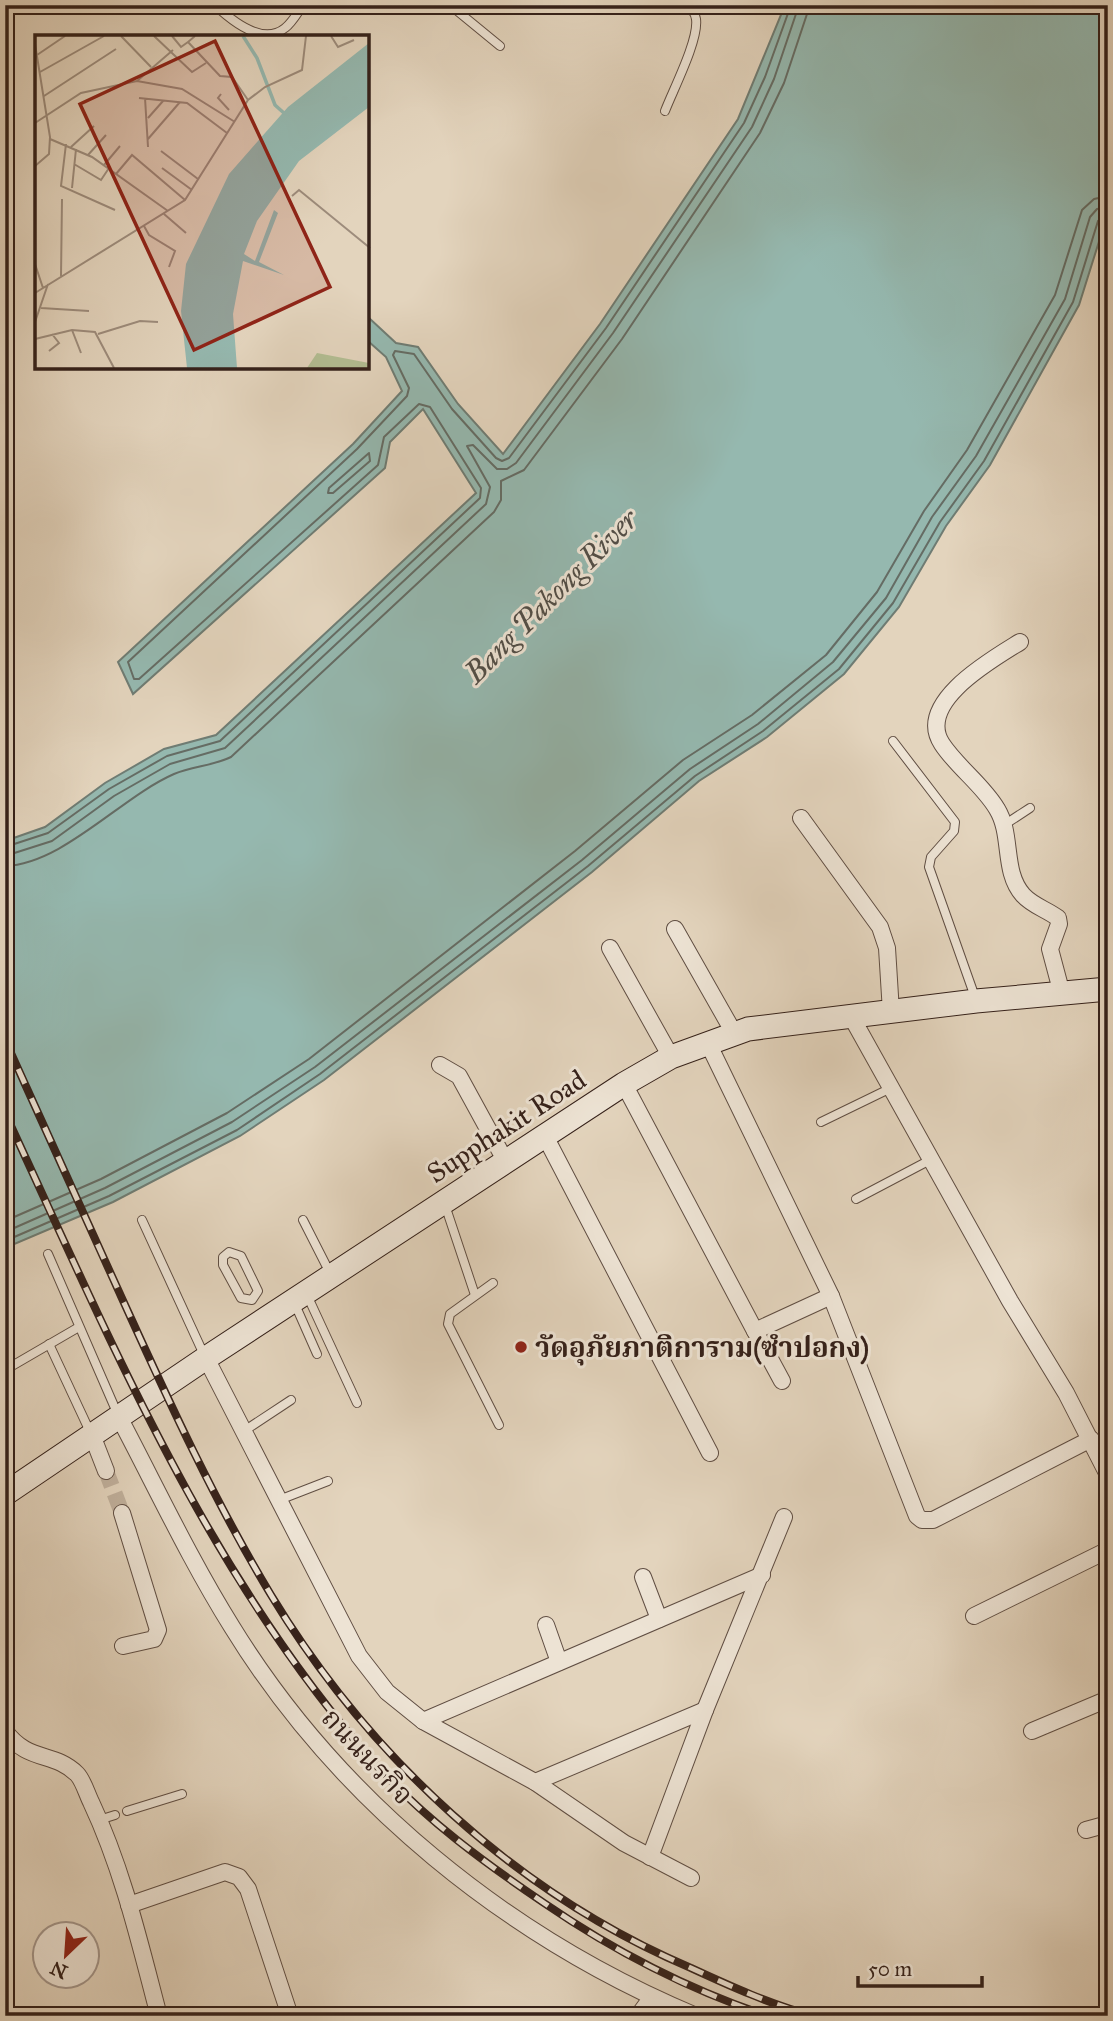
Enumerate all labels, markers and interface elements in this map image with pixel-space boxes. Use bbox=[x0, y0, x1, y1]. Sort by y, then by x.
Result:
inset map bbox=[35, 35, 369, 369]
water label: Bang Pakong River bbox=[455, 501, 646, 692]
street label: Supphakit Road bbox=[420, 1062, 592, 1191]
place label: วัดอุภัยภาติการาม(ซำปอกง) bbox=[535, 1330, 869, 1366]
marker: วัดอุภัยภาติการาม(ซำปอกง) bbox=[513, 1339, 529, 1355]
street label: ถนนนรกิจ bbox=[314, 1701, 421, 1812]
north arrow bbox=[32, 1920, 102, 1990]
scale bar bbox=[858, 1944, 982, 1988]
text: N bbox=[47, 1956, 71, 1984]
text: 50 m bbox=[868, 1956, 913, 1982]

